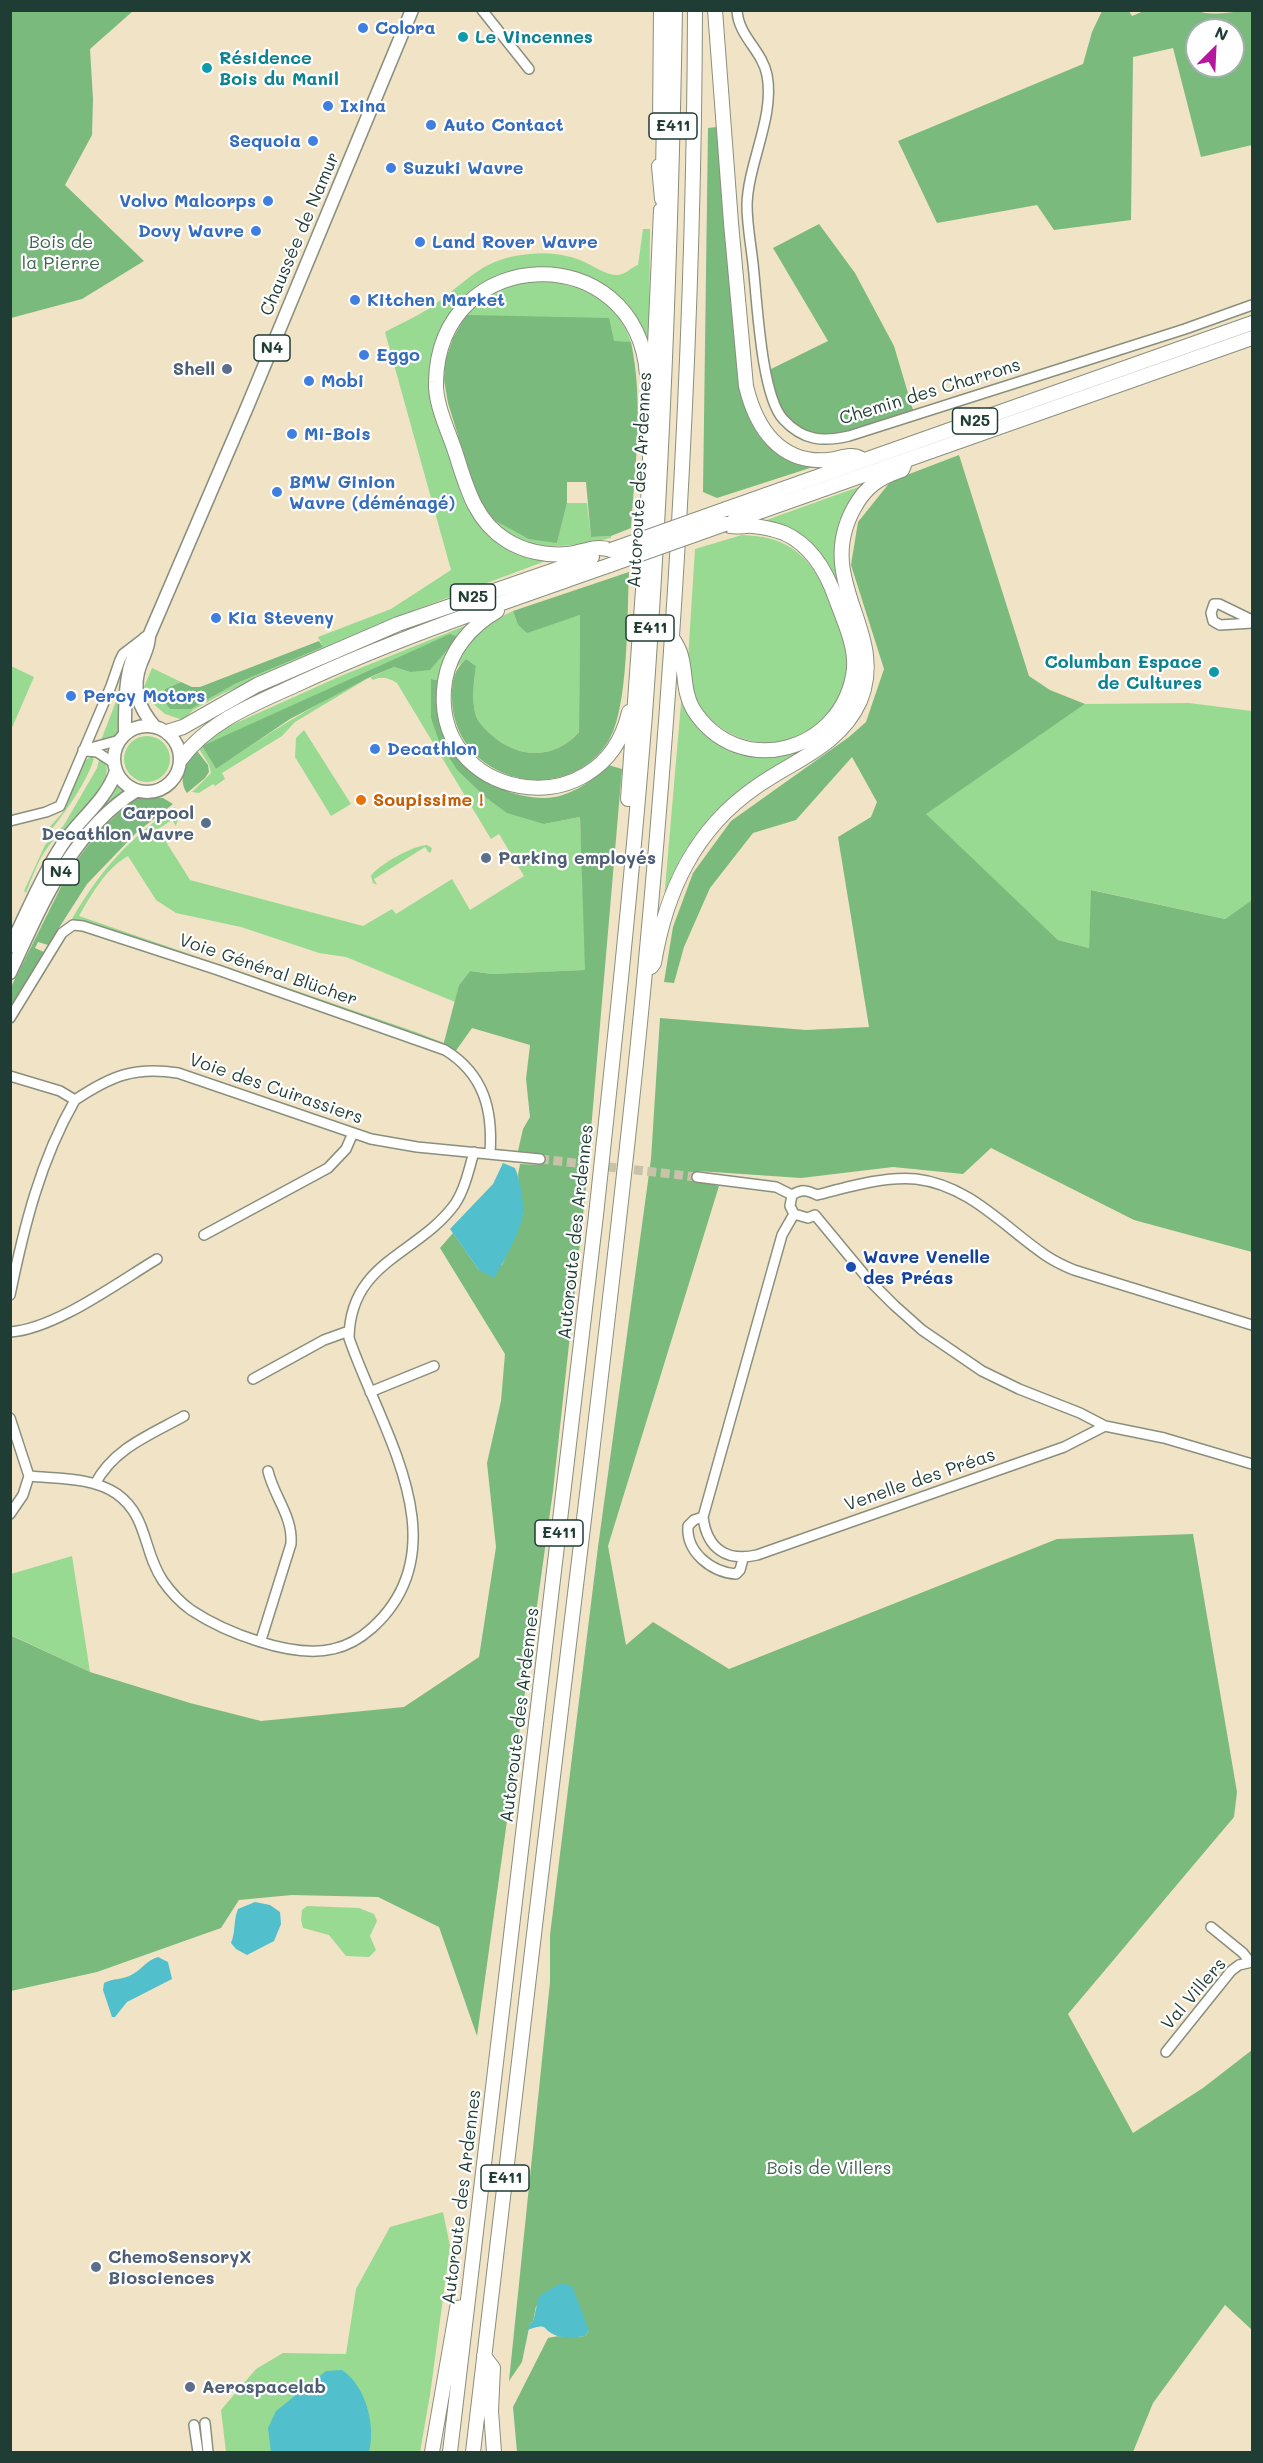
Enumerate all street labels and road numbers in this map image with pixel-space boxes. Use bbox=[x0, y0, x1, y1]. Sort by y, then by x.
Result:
road number: E411 bbox=[649, 113, 697, 139]
street label: Chaussée de Namur bbox=[256, 149, 344, 319]
road number: N4 bbox=[254, 335, 290, 361]
street label: Chemin des Charrons bbox=[837, 354, 1023, 430]
street label: Autoroute des Ardennes bbox=[624, 371, 656, 589]
road number: N25 bbox=[952, 408, 998, 434]
road number: N25 bbox=[450, 584, 496, 610]
road number: E411 bbox=[626, 615, 674, 641]
road number: N4 bbox=[43, 859, 79, 885]
street label: Voie Général Blücher bbox=[176, 929, 360, 1011]
street label: Voie des Cuirassiers bbox=[186, 1049, 366, 1129]
street label: Autoroute des Ardennes bbox=[554, 1123, 598, 1341]
street label: Venelle des Préas bbox=[842, 1444, 998, 1516]
road number: E411 bbox=[535, 1520, 583, 1546]
street label: Autoroute des Ardennes bbox=[496, 1606, 544, 1824]
street label: Val Villers bbox=[1157, 1954, 1231, 2034]
street label: Autoroute des Ardennes bbox=[438, 2088, 486, 2306]
road number: E411 bbox=[481, 2165, 529, 2191]

